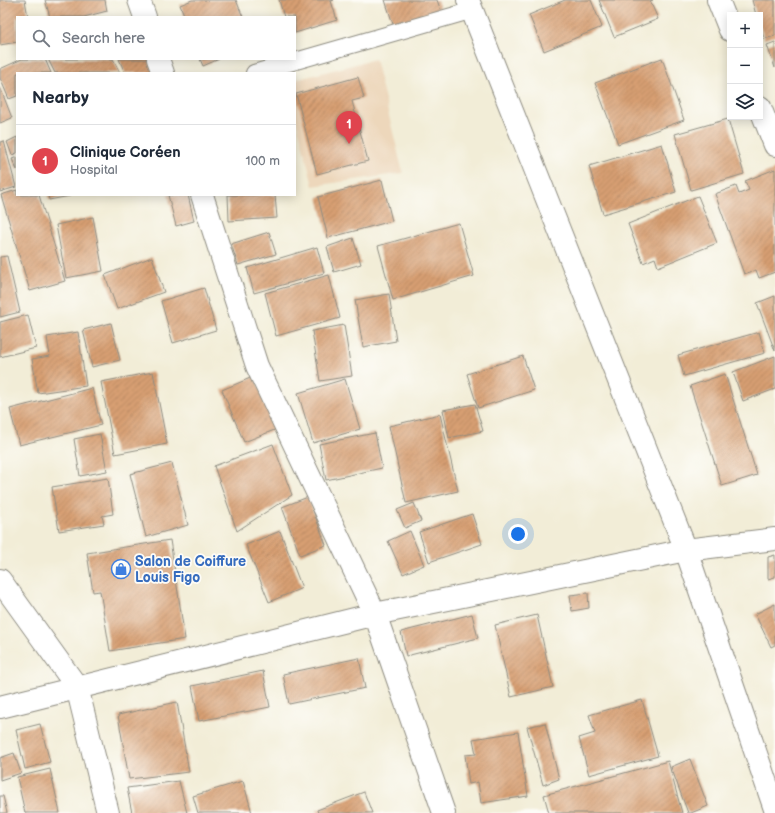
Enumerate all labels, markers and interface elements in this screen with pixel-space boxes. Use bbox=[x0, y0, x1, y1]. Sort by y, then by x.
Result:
map controls bbox=[727, 12, 763, 120]
button: + bbox=[727, 12, 763, 48]
search box bbox=[16, 16, 296, 60]
icon: search bbox=[30, 27, 52, 49]
text: Search here bbox=[62, 29, 145, 48]
button: − bbox=[727, 48, 763, 84]
button: layers bbox=[727, 84, 763, 120]
text: Nearby bbox=[32, 88, 89, 108]
pin: 1 bbox=[336, 111, 362, 144]
text: Clinique Coréen bbox=[70, 143, 181, 162]
text: 1 bbox=[42, 153, 48, 169]
text: 100 m bbox=[245, 153, 280, 169]
text: Hospital bbox=[70, 162, 118, 178]
your location bbox=[508, 524, 528, 544]
place label: Salon de Coiffure Louis Figo bbox=[135, 553, 246, 586]
shop icon: Salon de Coiffure Louis Figo bbox=[110, 558, 132, 580]

